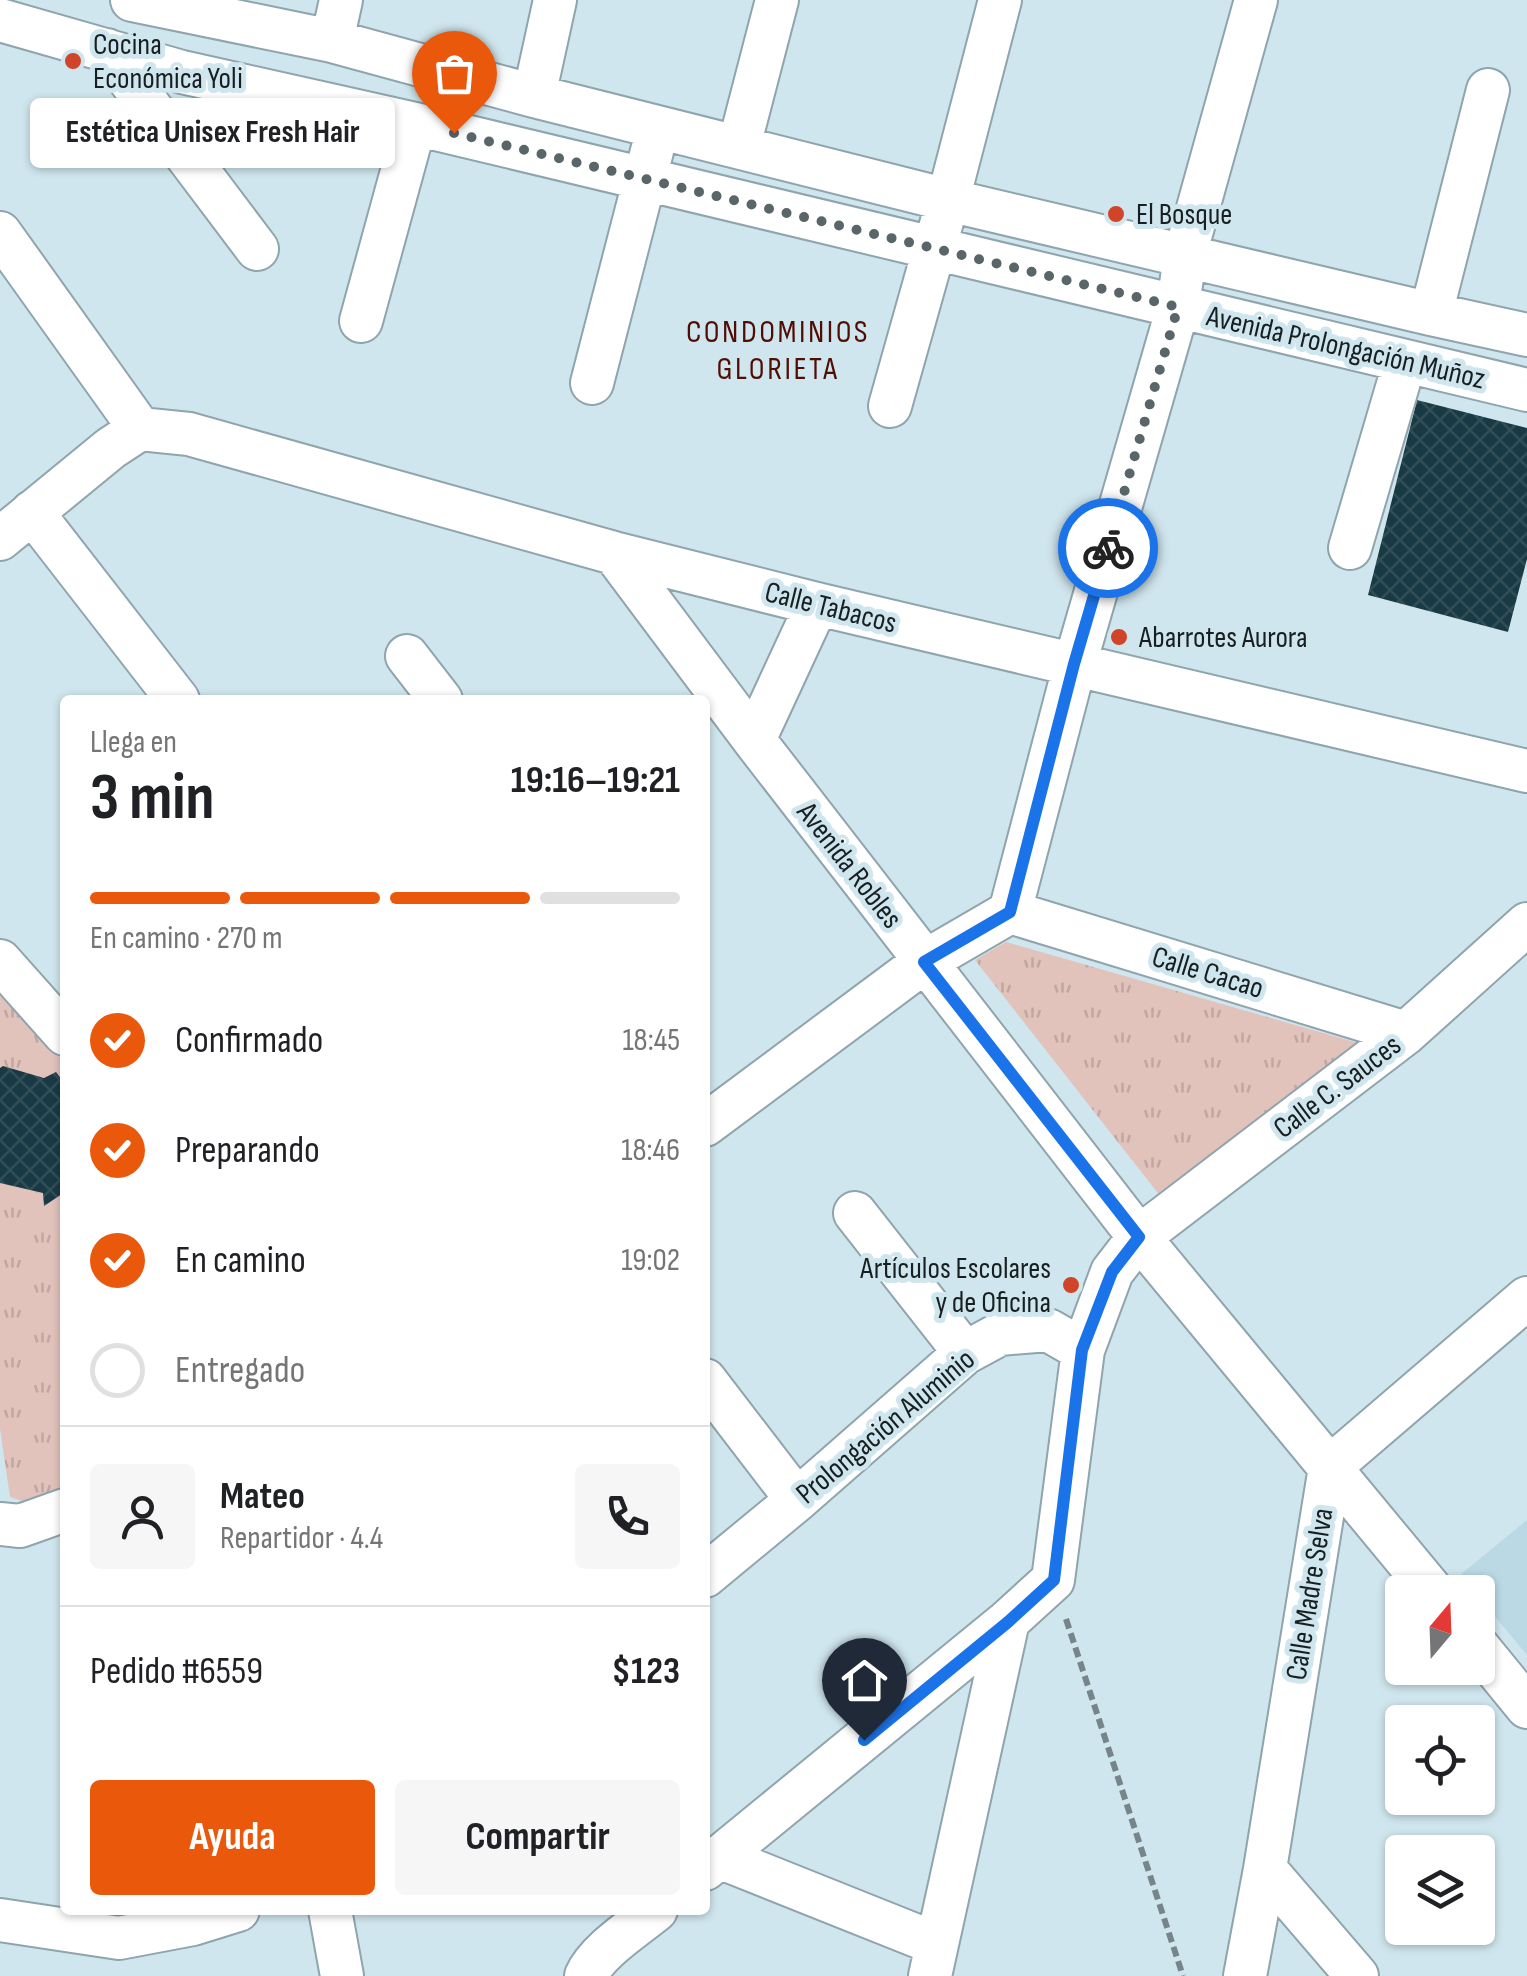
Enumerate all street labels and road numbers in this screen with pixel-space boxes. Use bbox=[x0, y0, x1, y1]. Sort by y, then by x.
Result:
street label: Avenida Prolongación Muñoz bbox=[1202, 298, 1489, 398]
street label: Calle Tabacos bbox=[761, 574, 900, 642]
street label: Avenida Robles bbox=[788, 795, 910, 936]
street label: Calle Cacao bbox=[1148, 939, 1268, 1007]
street label: Calle C. Sauces bbox=[1267, 1027, 1408, 1146]
street label: Prolongación Aluminio bbox=[789, 1342, 982, 1512]
street label: Calle Madre Selva bbox=[1279, 1506, 1341, 1683]

